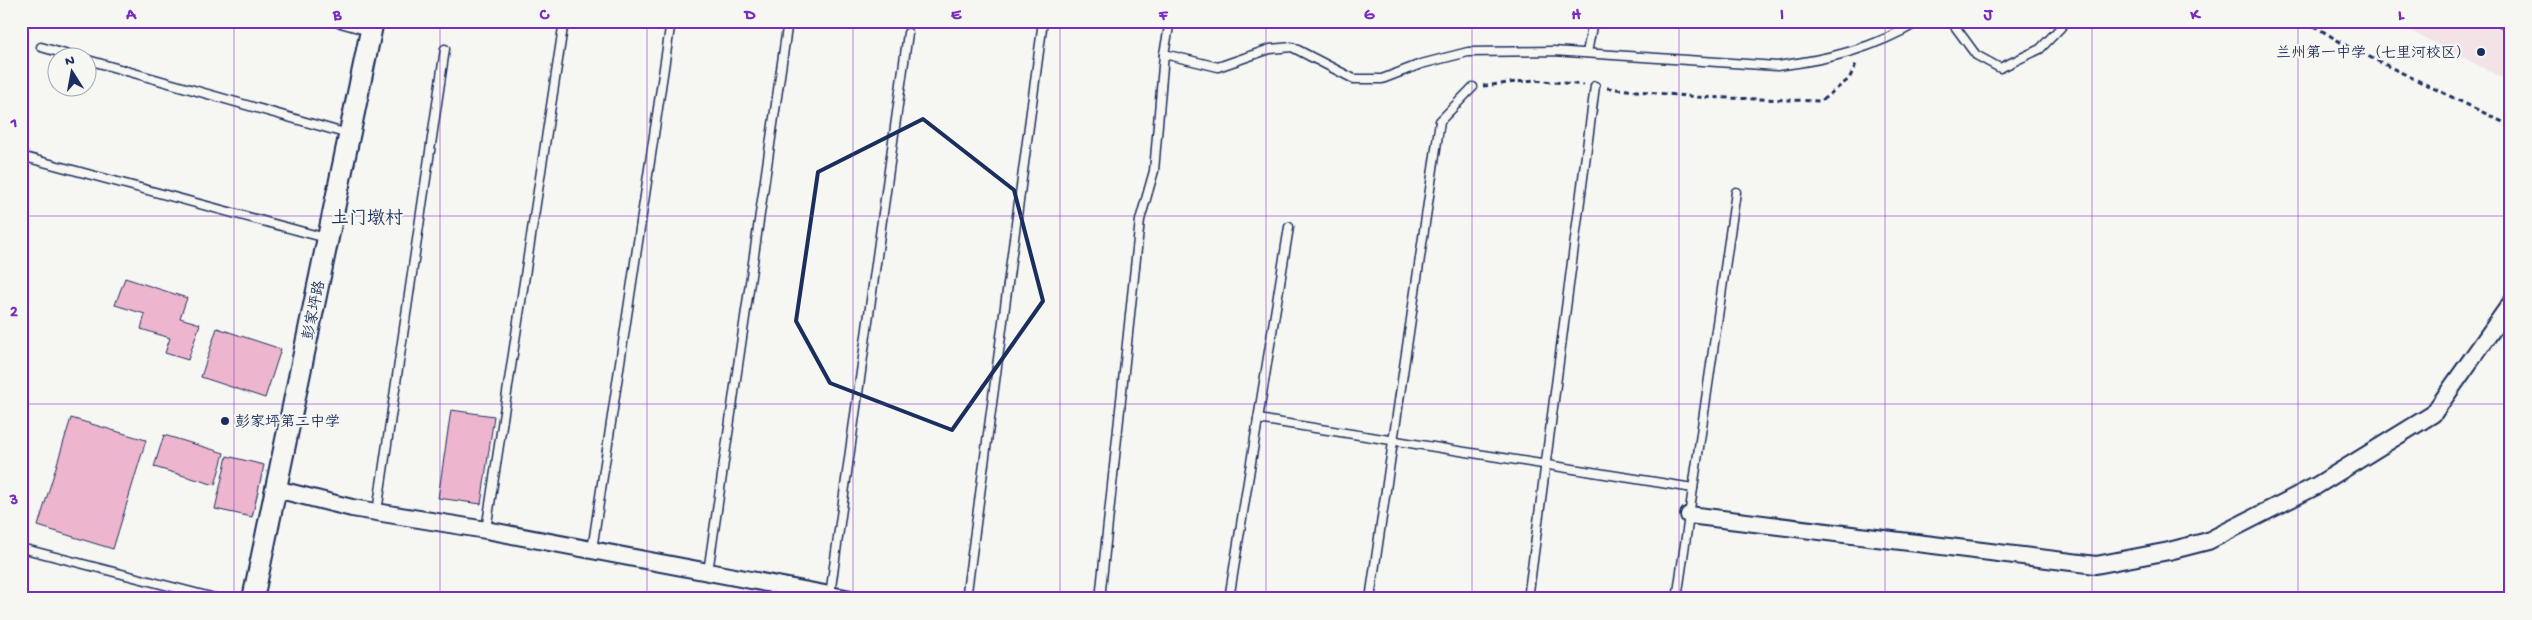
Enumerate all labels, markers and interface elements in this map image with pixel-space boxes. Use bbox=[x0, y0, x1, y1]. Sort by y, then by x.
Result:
text: A bbox=[125, 7, 137, 26]
text: B bbox=[332, 7, 342, 26]
text: C bbox=[539, 7, 550, 26]
text: D bbox=[743, 7, 756, 26]
text: E bbox=[951, 7, 962, 26]
text: F bbox=[1158, 7, 1169, 26]
text: G bbox=[1364, 7, 1375, 26]
text: H bbox=[1571, 7, 1581, 26]
text: I bbox=[1780, 7, 1784, 26]
text: J bbox=[1983, 7, 1994, 26]
text: K bbox=[2190, 7, 2202, 26]
text: L bbox=[2398, 7, 2405, 26]
place label: 兰州第一中学（七里河校区） bbox=[2276, 44, 2471, 63]
marker: 兰州第一中学（七里河校区） bbox=[2475, 46, 2487, 58]
north arrow bbox=[48, 48, 98, 98]
text: N bbox=[64, 52, 76, 71]
text: 1 bbox=[10, 115, 17, 134]
district label: 土门墩村 bbox=[331, 208, 403, 230]
street label: 彭家坪路 bbox=[299, 279, 330, 342]
text: 2 bbox=[10, 304, 18, 323]
place label: 彭家坪第二中学 bbox=[235, 413, 340, 432]
marker: 彭家坪第二中学 bbox=[219, 415, 231, 427]
text: 3 bbox=[9, 492, 18, 511]

